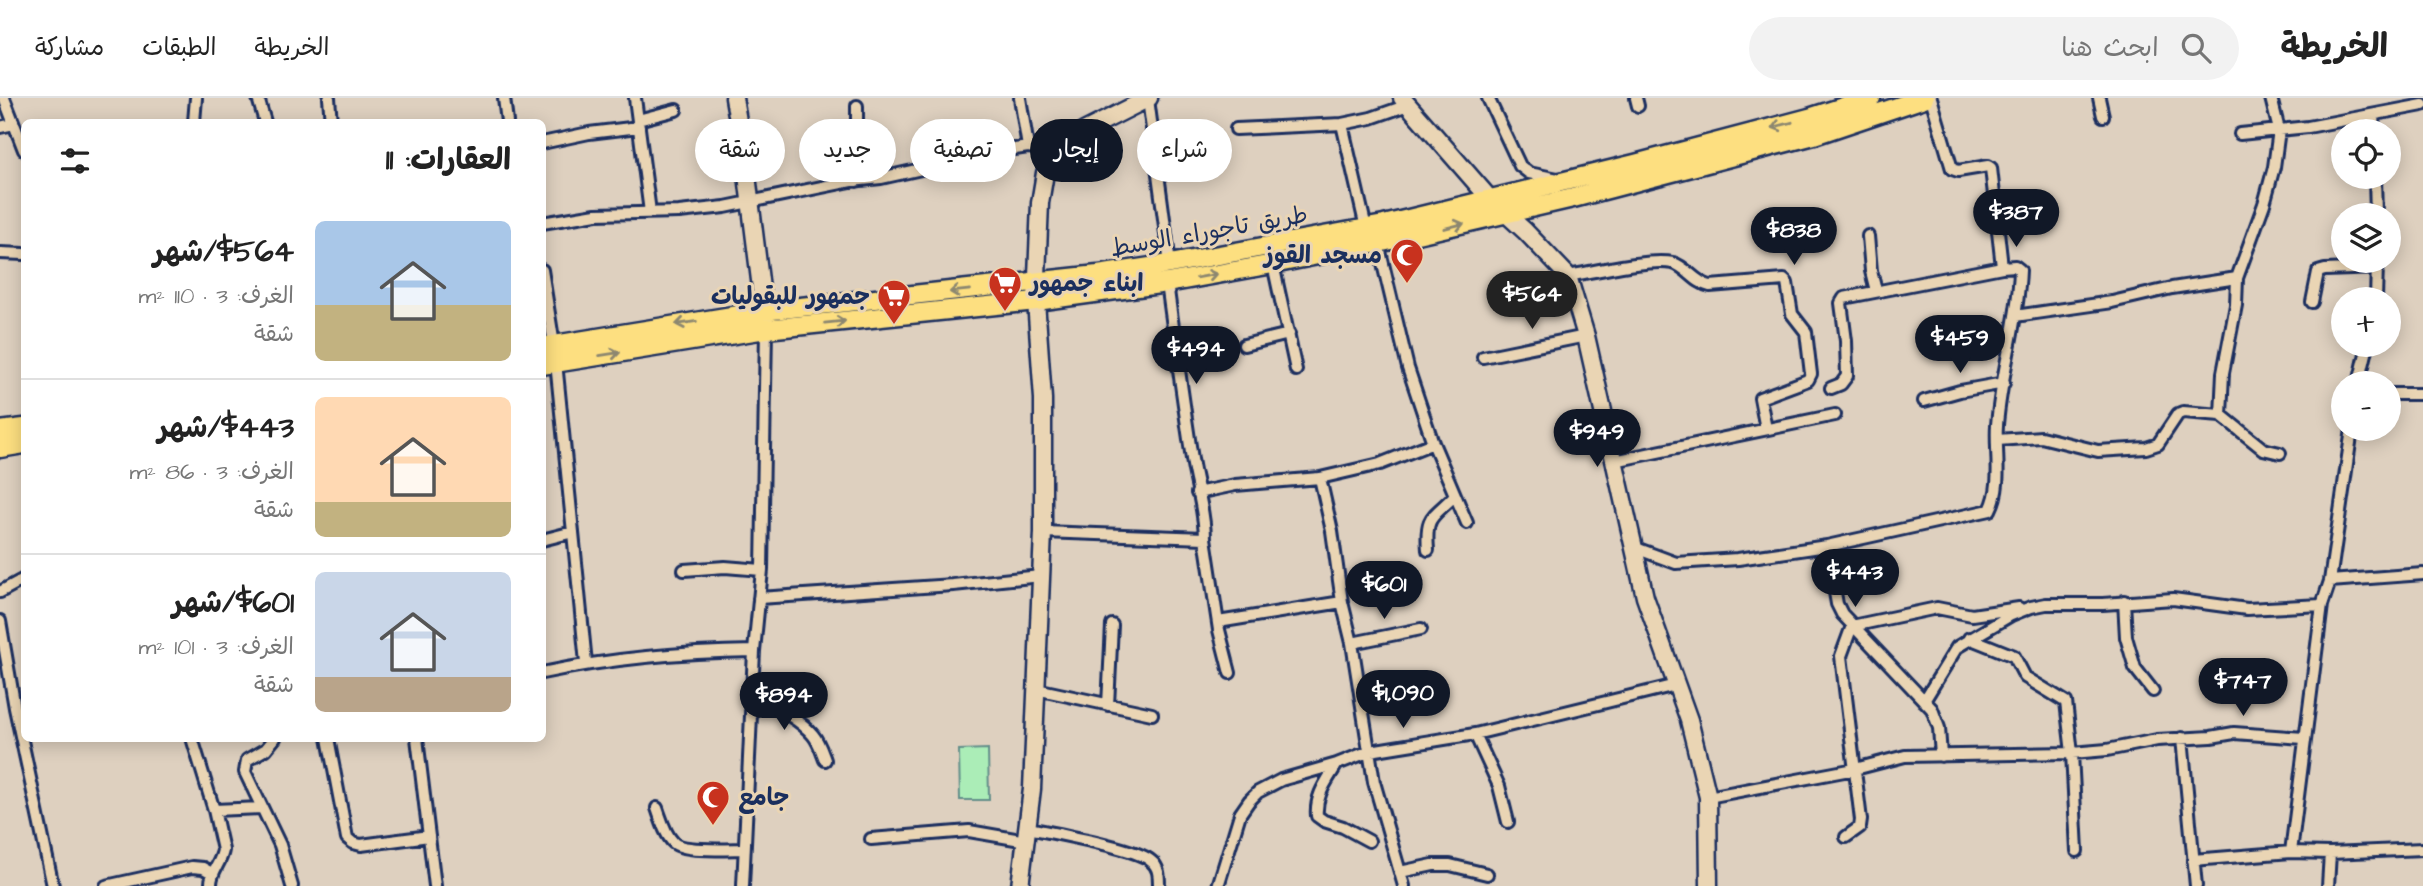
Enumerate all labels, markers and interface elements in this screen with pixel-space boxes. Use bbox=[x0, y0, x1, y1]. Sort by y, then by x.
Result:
search box bbox=[1749, 17, 2239, 80]
text: الخريطة bbox=[2281, 24, 2388, 70]
icon: search bbox=[2177, 29, 2215, 67]
text: ابحث هنا bbox=[2061, 30, 2159, 66]
text: مشاركة bbox=[35, 31, 104, 65]
text: الطبقات bbox=[142, 31, 217, 65]
text: الخريطة bbox=[255, 31, 329, 65]
chip: شقة bbox=[695, 119, 785, 182]
chip: جديد bbox=[799, 119, 896, 182]
chip: تصفية bbox=[910, 119, 1016, 182]
chip: إيجار bbox=[1030, 119, 1123, 182]
chip: شراء bbox=[1137, 119, 1232, 182]
one-way arrow bbox=[1772, 119, 1794, 132]
map controls bbox=[2331, 119, 2401, 441]
button: locate bbox=[2331, 119, 2401, 189]
text: العقارات: 11 bbox=[386, 139, 511, 181]
icon: filters bbox=[56, 142, 94, 180]
pin: $387 bbox=[1975, 190, 2057, 249]
text: $387 bbox=[1989, 196, 2043, 228]
street label: طريق تاجوراء الوسط bbox=[1108, 198, 1311, 266]
button: layers bbox=[2331, 203, 2401, 273]
pin: $838 bbox=[1753, 208, 1835, 267]
text: $838 bbox=[1767, 214, 1821, 246]
one-way arrow bbox=[1442, 219, 1464, 232]
text: $564/شهر bbox=[153, 231, 294, 273]
mosque icon: مسجد القوز bbox=[1388, 236, 1426, 285]
place label: مسجد القوز bbox=[1262, 239, 1382, 273]
icon: home bbox=[371, 249, 455, 333]
supermarket icon: ابناء جمهور bbox=[986, 264, 1024, 313]
place label: ابناء جمهور bbox=[1028, 267, 1144, 301]
one-way arrow bbox=[1195, 269, 1218, 282]
pin: $564 bbox=[1491, 272, 1573, 331]
supermarket icon: جمهور للبقوليات bbox=[875, 277, 913, 326]
text: $564 bbox=[1502, 278, 1562, 310]
text: الغرف: 3 · 110 m² bbox=[138, 280, 294, 312]
place label: جمهور للبقوليات bbox=[711, 280, 870, 314]
one-way arrow bbox=[949, 284, 972, 297]
button: + bbox=[2331, 287, 2401, 357]
one-way arrow bbox=[823, 315, 846, 328]
pin: $459 bbox=[1919, 316, 2001, 375]
one-way arrow bbox=[675, 317, 698, 330]
text: شقة bbox=[254, 318, 294, 350]
text: $459 bbox=[1931, 322, 1989, 354]
pin: $494 bbox=[1155, 327, 1237, 386]
text: $494 bbox=[1167, 333, 1225, 365]
one-way arrow bbox=[598, 347, 621, 360]
button: − bbox=[2331, 371, 2401, 441]
text: $443/شهر bbox=[158, 407, 294, 449]
pin: $949 bbox=[1556, 410, 1638, 469]
text: $949 bbox=[1570, 416, 1624, 448]
icon: home bbox=[371, 425, 455, 509]
text: الغرف: 3 · 86 m² bbox=[129, 456, 294, 488]
text: شقة bbox=[254, 494, 294, 526]
pin: $443 bbox=[1814, 550, 1896, 609]
text: $443 bbox=[1827, 556, 1883, 588]
pin: $601 bbox=[1343, 561, 1425, 621]
text: $601 bbox=[1362, 568, 1406, 600]
text: $601/شهر bbox=[172, 582, 294, 624]
icon: home bbox=[371, 600, 455, 684]
text: الغرف: 3 · 101 m² bbox=[138, 631, 294, 663]
pin: $747 bbox=[2202, 658, 2284, 718]
text: $747 bbox=[2215, 665, 2271, 697]
text: شقة bbox=[254, 669, 294, 701]
pin: $1,090 bbox=[1346, 670, 1460, 730]
pin: $894 bbox=[743, 672, 825, 732]
text: $1,090 bbox=[1372, 677, 1434, 709]
text: $894 bbox=[756, 679, 812, 711]
mosque icon: جامع bbox=[694, 778, 732, 827]
place label: جامع bbox=[738, 781, 789, 815]

